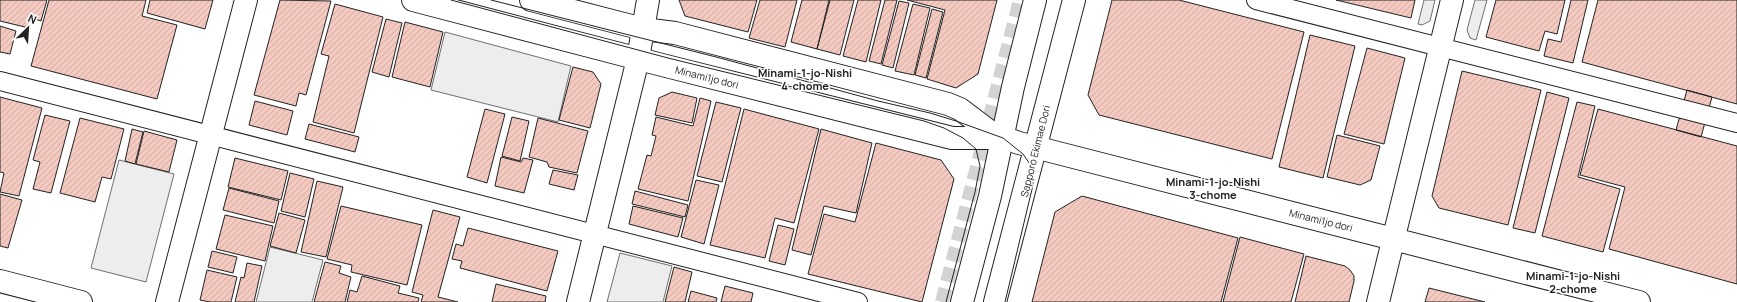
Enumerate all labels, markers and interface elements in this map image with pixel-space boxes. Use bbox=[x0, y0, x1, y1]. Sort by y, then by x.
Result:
north arrow bbox=[8, 8, 48, 48]
text: N bbox=[26, 10, 39, 27]
street label: Minami1jo dori bbox=[674, 62, 740, 92]
district label: Minami-1-jo-Nishi 4-chome bbox=[758, 65, 852, 93]
street label: Sapporo Ekimae Dori bbox=[1017, 104, 1053, 198]
district label: Minami-1-jo-Nishi 3-chome bbox=[1166, 174, 1260, 202]
street label: Minami1jo dori bbox=[1288, 205, 1354, 235]
district label: Minami-1-jo-Nishi 2-chome bbox=[1526, 268, 1620, 296]

